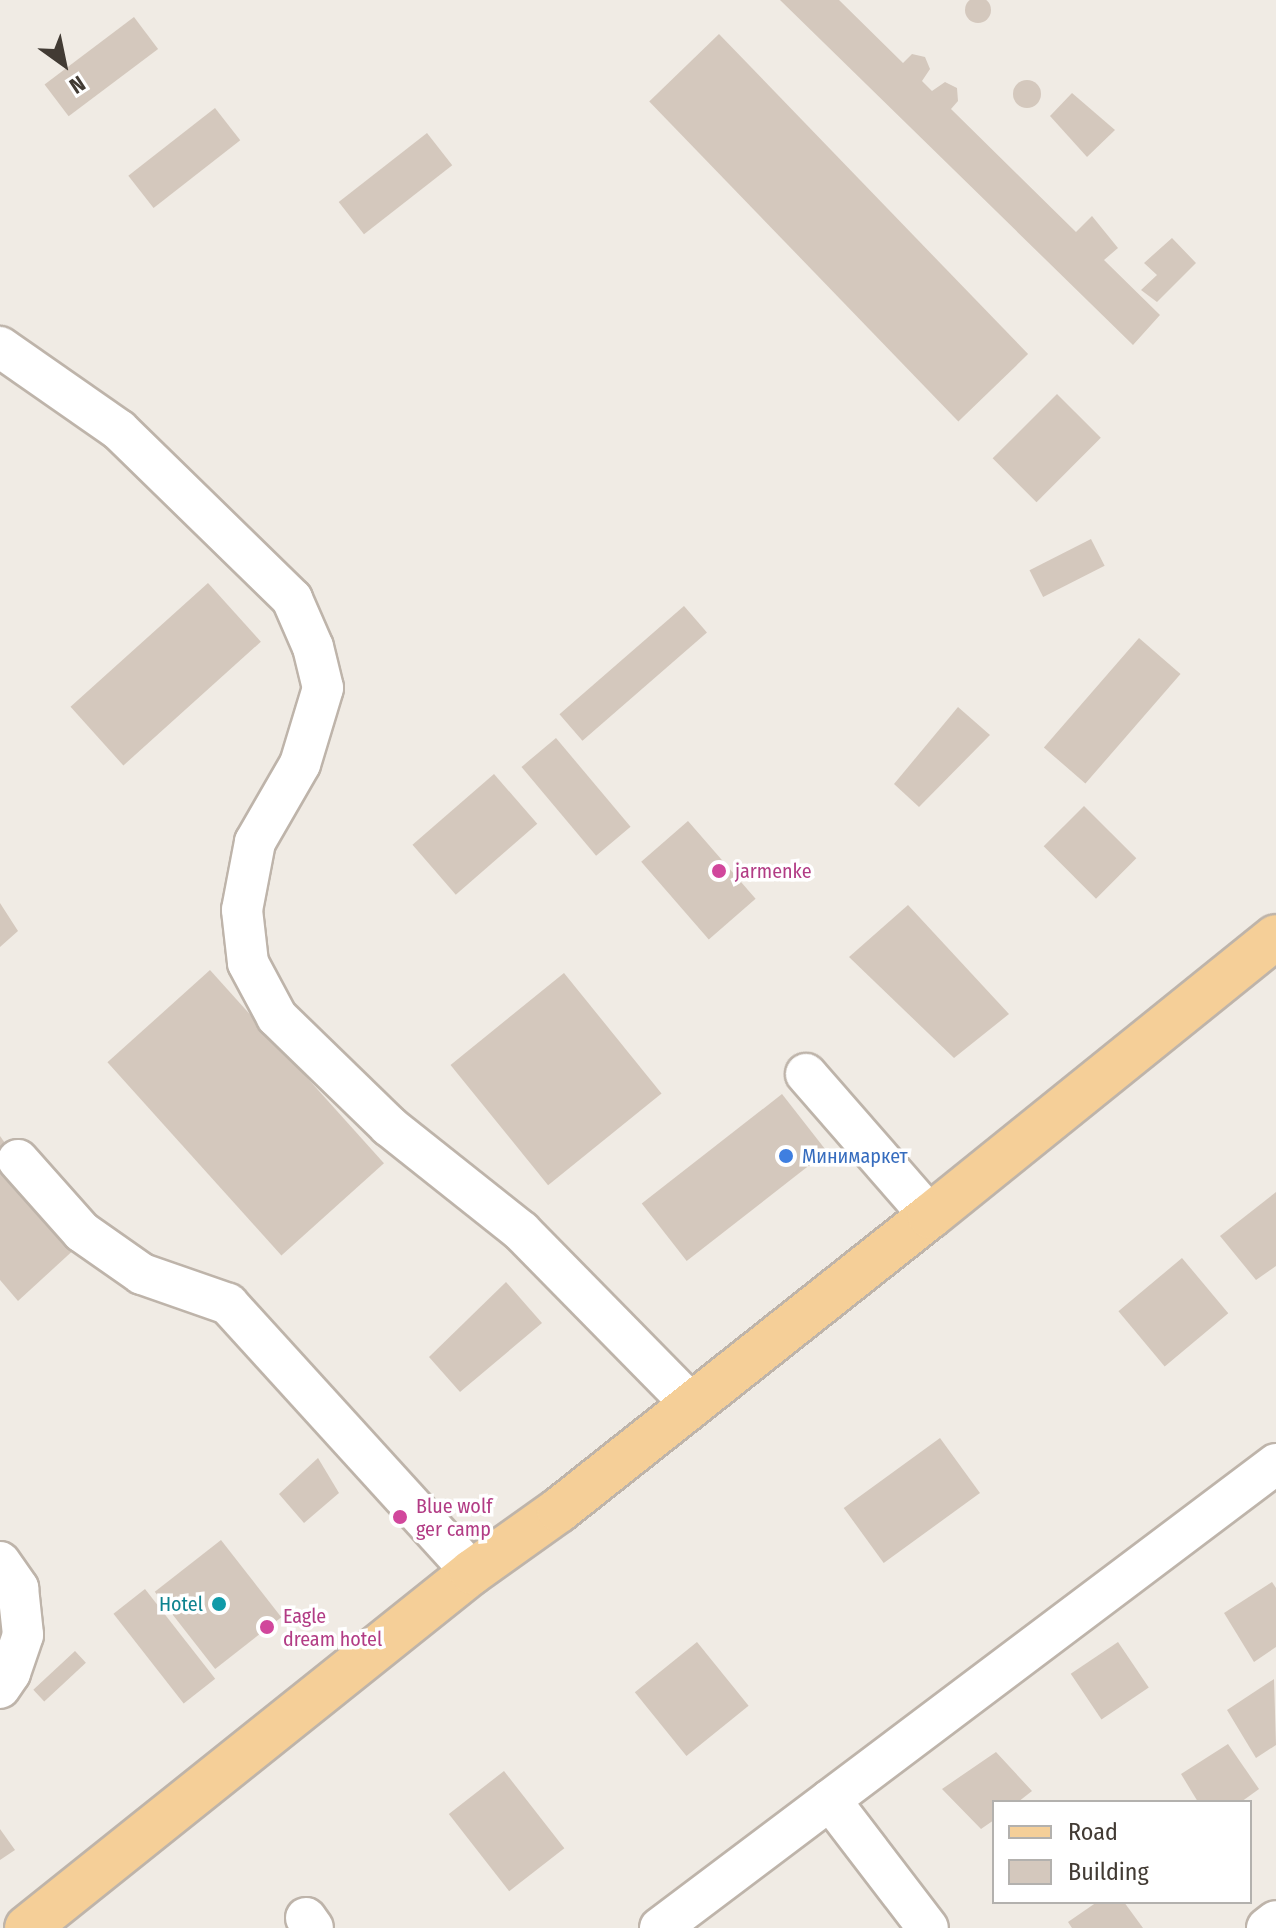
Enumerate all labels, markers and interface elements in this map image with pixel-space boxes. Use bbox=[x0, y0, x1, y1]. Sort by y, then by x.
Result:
north arrow bbox=[24, 24, 104, 104]
text: N bbox=[64, 70, 90, 99]
place label: jarmenke bbox=[735, 859, 812, 883]
marker: jarmenke bbox=[710, 862, 728, 880]
place label: Минимаркет bbox=[802, 1144, 908, 1168]
marker: Минимаркет bbox=[777, 1147, 795, 1165]
place label: Blue wolf ger camp bbox=[416, 1494, 492, 1541]
marker: Blue wolf ger camp bbox=[391, 1508, 409, 1526]
place label: Hotel bbox=[159, 1592, 203, 1616]
marker: Hotel bbox=[210, 1595, 228, 1613]
place label: Eagle dream hotel bbox=[283, 1604, 382, 1651]
marker: Eagle dream hotel bbox=[258, 1618, 276, 1636]
legend bbox=[992, 1800, 1252, 1904]
text: Road bbox=[1068, 1818, 1118, 1846]
text: Building bbox=[1068, 1858, 1149, 1886]

